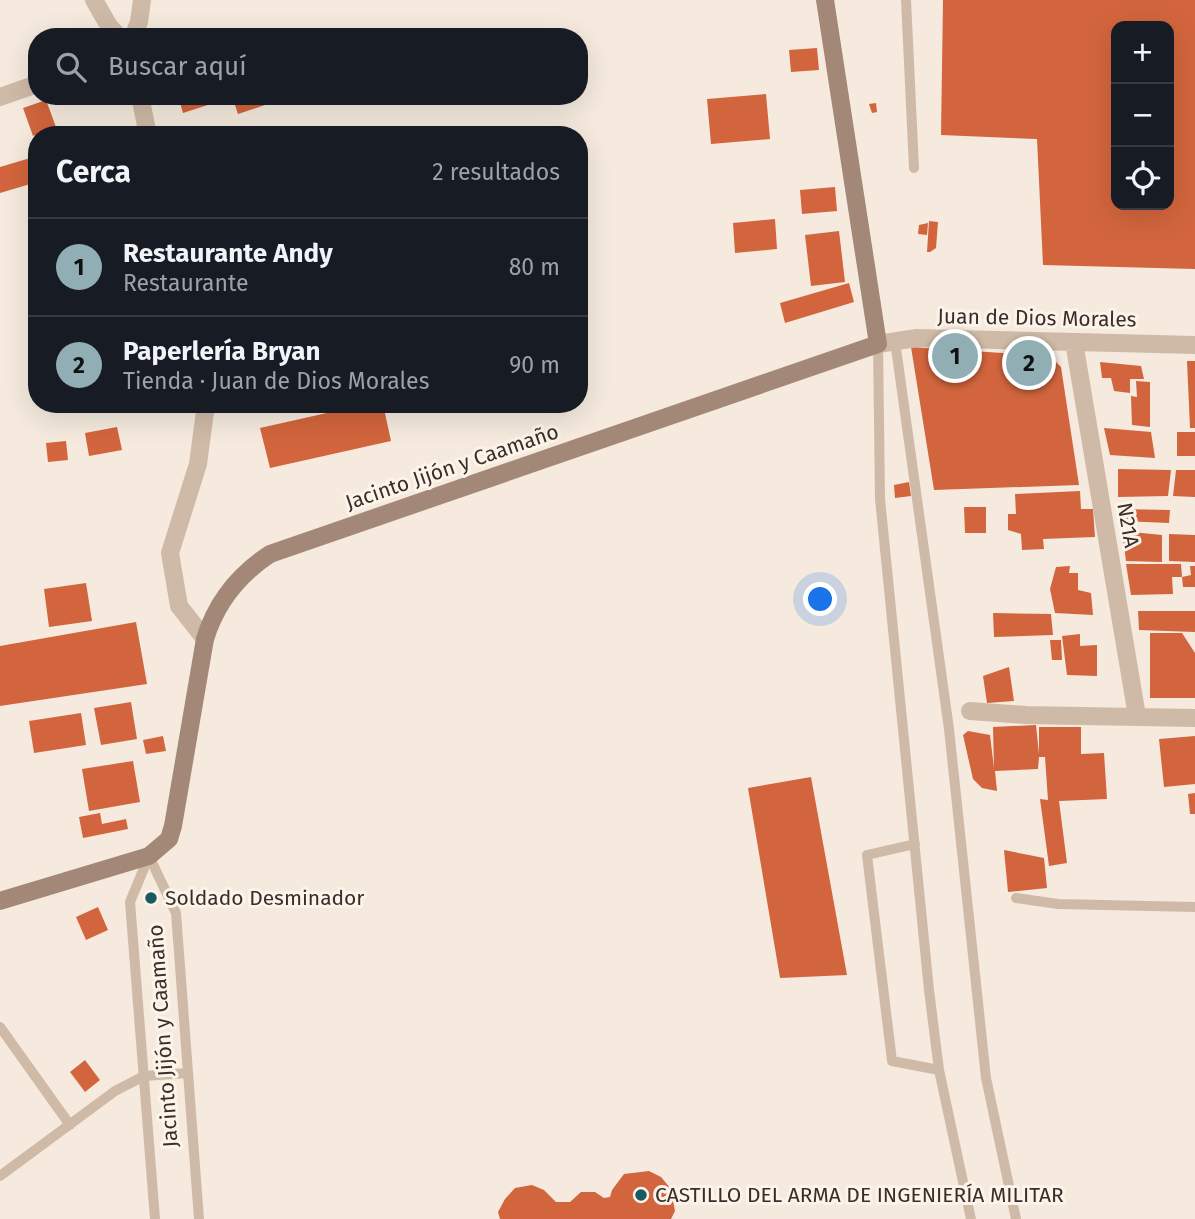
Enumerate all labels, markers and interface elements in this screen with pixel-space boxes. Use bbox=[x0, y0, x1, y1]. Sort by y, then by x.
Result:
map controls bbox=[1111, 21, 1174, 210]
button: + bbox=[1111, 21, 1174, 84]
search box bbox=[28, 28, 588, 105]
icon: search bbox=[52, 48, 90, 86]
text: Buscar aquí bbox=[108, 51, 246, 82]
button: − bbox=[1111, 84, 1174, 147]
button: locate bbox=[1111, 147, 1174, 210]
text: Cerca bbox=[56, 154, 131, 190]
text: 2 resultados bbox=[432, 158, 560, 186]
text: Restaurante Andy bbox=[123, 238, 333, 269]
text: 1 bbox=[74, 253, 84, 281]
text: 80 m bbox=[509, 253, 560, 281]
text: Restaurante bbox=[123, 269, 248, 297]
street label: Juan de Dios Morales bbox=[937, 303, 1137, 333]
pin: 1 bbox=[932, 330, 978, 382]
text: Paperlería Bryan bbox=[123, 336, 321, 367]
pin: 2 bbox=[1006, 337, 1052, 389]
text: 2 bbox=[73, 351, 85, 379]
text: 90 m bbox=[509, 351, 560, 379]
text: Tienda · Juan de Dios Morales bbox=[123, 367, 429, 395]
street label: Jacinto Jijón y Caamaño bbox=[342, 418, 562, 516]
street label: N21A bbox=[1111, 500, 1145, 550]
your location bbox=[803, 582, 837, 616]
place label: Soldado Desminador bbox=[165, 885, 364, 911]
marker: Soldado Desminador bbox=[143, 890, 159, 906]
street label: Jacinto Jijón y Caamaño bbox=[142, 924, 184, 1148]
place label: CASTILLO DEL ARMA DE INGENIERÍA MILITAR bbox=[655, 1182, 1064, 1208]
marker: CASTILLO DEL ARMA DE INGENIERÍA MILITAR bbox=[633, 1187, 649, 1203]

